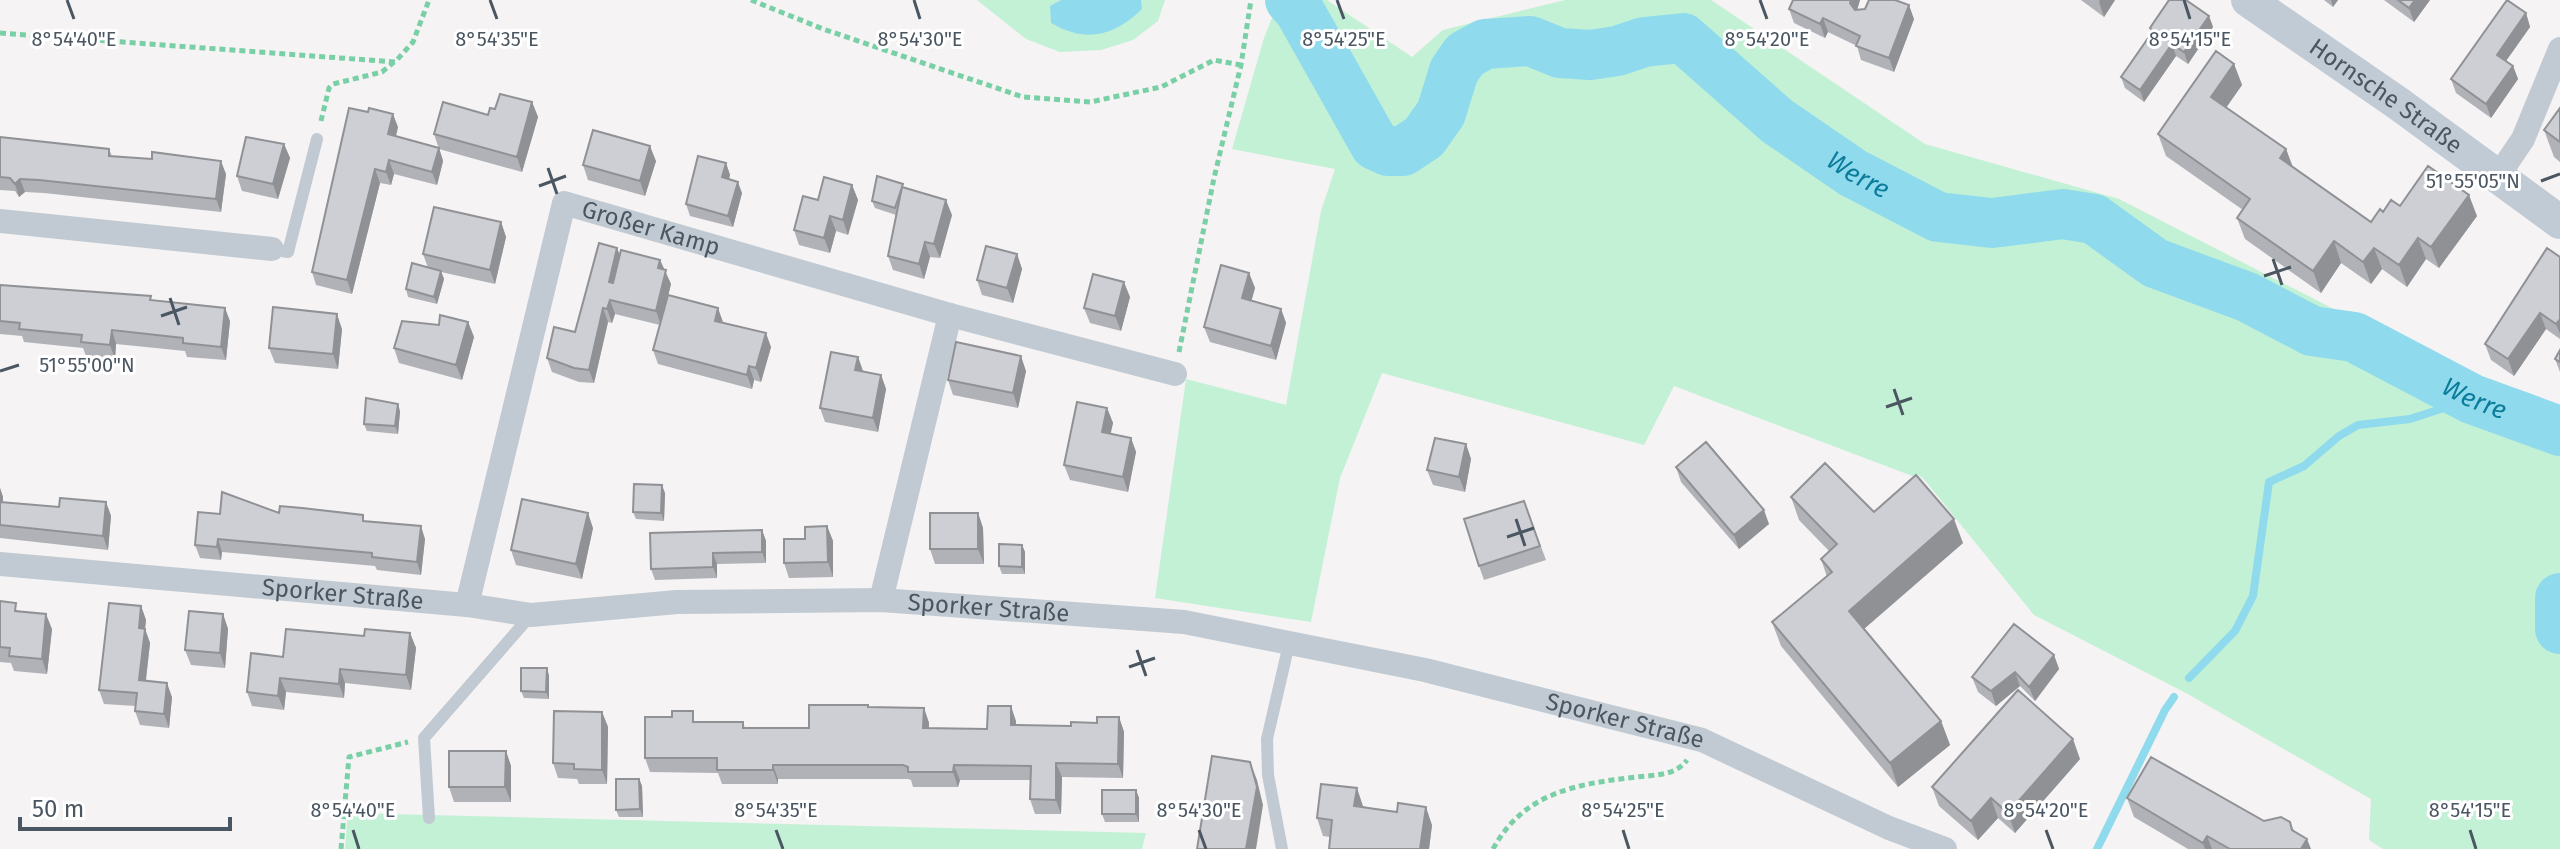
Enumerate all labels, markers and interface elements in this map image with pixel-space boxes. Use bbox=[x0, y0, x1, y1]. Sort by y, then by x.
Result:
text: 8°54'40"E bbox=[32, 27, 117, 51]
text: 8°54'35"E bbox=[455, 27, 539, 51]
text: 8°54'30"E bbox=[877, 27, 963, 51]
text: 8°54'25"E bbox=[1302, 27, 1386, 51]
text: 8°54'20"E bbox=[1724, 27, 1810, 51]
text: 8°54'15"E bbox=[2149, 27, 2231, 51]
street label: Hornsche Straße bbox=[2304, 33, 2468, 160]
water label: Werre bbox=[1821, 145, 1895, 205]
text: 51°55'05"N bbox=[2426, 169, 2520, 193]
street label: Großer Kamp bbox=[579, 195, 723, 262]
text: 51°55'00"N bbox=[39, 353, 135, 377]
water label: Werre bbox=[2437, 371, 2511, 426]
street label: Sporker Straße bbox=[261, 573, 425, 615]
street label: Sporker Straße bbox=[907, 588, 1070, 628]
street label: Sporker Straße bbox=[1543, 687, 1707, 754]
scale bar bbox=[20, 781, 230, 831]
text: 50 m bbox=[32, 795, 84, 823]
text: 8°54'40"E bbox=[311, 798, 396, 822]
text: 8°54'35"E bbox=[734, 798, 818, 822]
text: 8°54'30"E bbox=[1156, 798, 1242, 822]
text: 8°54'25"E bbox=[1581, 798, 1665, 822]
text: 8°54'20"E bbox=[2003, 798, 2089, 822]
text: 8°54'15"E bbox=[2429, 798, 2511, 822]

